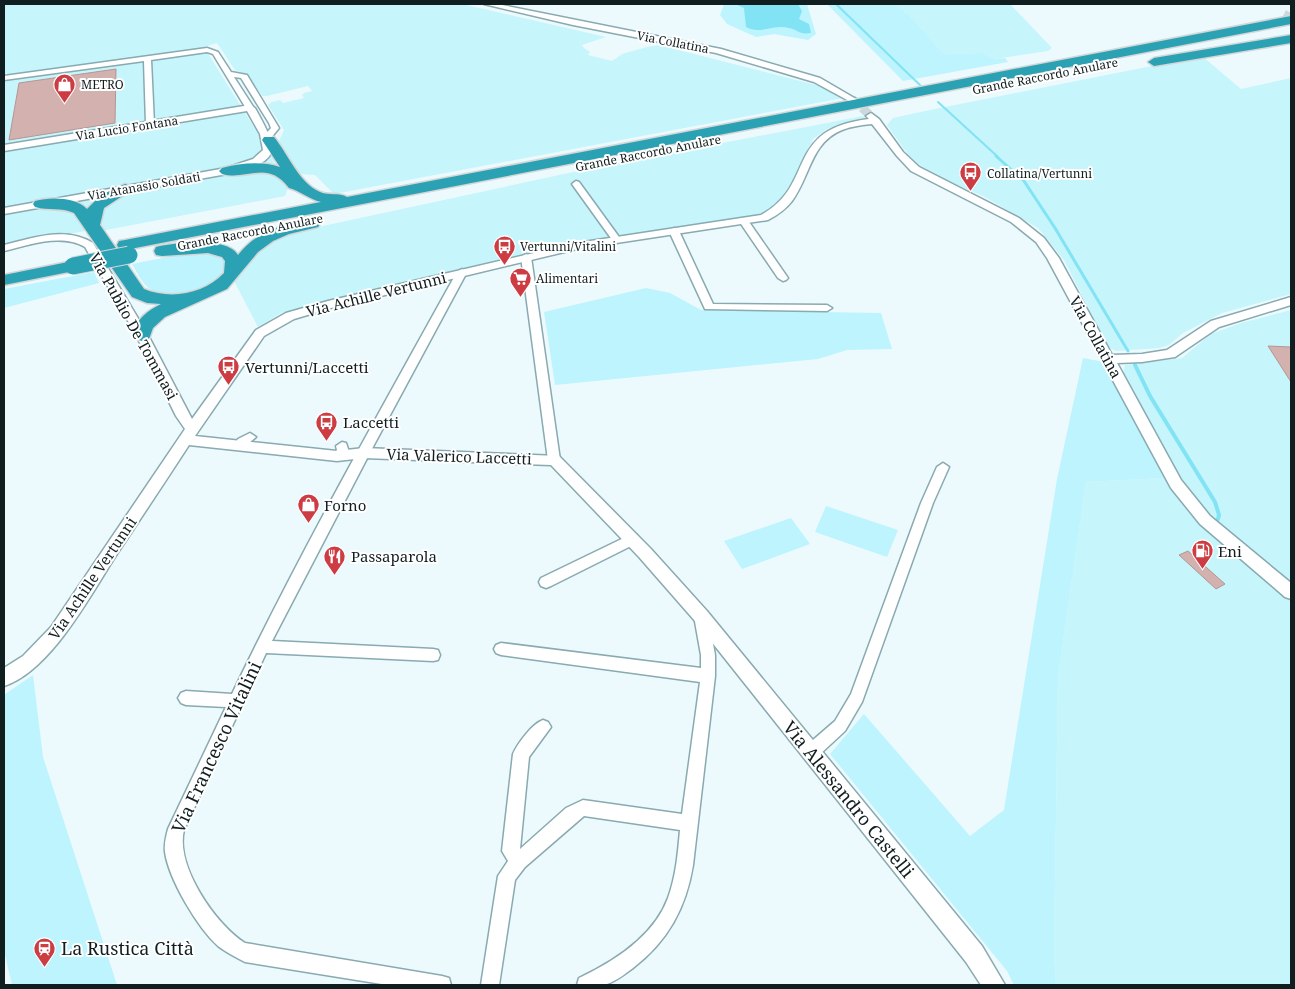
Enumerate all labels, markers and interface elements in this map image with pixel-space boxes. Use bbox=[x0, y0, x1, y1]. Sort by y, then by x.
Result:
street label: Via Collatina bbox=[636, 27, 711, 57]
street label: Grande Raccordo Anulare bbox=[971, 54, 1119, 98]
shop icon: METRO bbox=[53, 72, 77, 103]
place label: METRO bbox=[81, 76, 124, 93]
street label: Via Lucio Fontana bbox=[75, 111, 180, 144]
street label: Grande Raccordo Anulare bbox=[574, 131, 722, 175]
bus stop icon: Collatina/Vertunni bbox=[959, 161, 983, 192]
place label: Collatina/Vertunni bbox=[987, 165, 1092, 182]
street label: Via Atanasio Soldati bbox=[86, 168, 202, 204]
street label: Grande Raccordo Anulare bbox=[176, 210, 324, 254]
bus stop icon: Vertunni/Vitalini bbox=[492, 234, 516, 265]
place label: Vertunni/Vitalini bbox=[520, 238, 616, 255]
street label: Via Publio De Tommasi bbox=[85, 249, 183, 403]
supermarket icon: Alimentari bbox=[508, 266, 532, 297]
street label: Via Achille Vertunni bbox=[304, 267, 448, 321]
place label: Alimentari bbox=[536, 270, 598, 287]
street label: Via Collatina bbox=[1065, 292, 1127, 382]
bus stop icon: Vertunni/Laccetti bbox=[217, 355, 241, 386]
place label: Vertunni/Laccetti bbox=[245, 357, 369, 377]
bus stop icon: Laccetti bbox=[315, 410, 339, 441]
place label: Laccetti bbox=[343, 412, 399, 432]
street label: Via Valerico Laccetti bbox=[386, 443, 532, 469]
shop icon: Forno bbox=[296, 493, 320, 524]
place label: Forno bbox=[324, 495, 366, 515]
street label: Via Achille Vertunni bbox=[44, 513, 141, 643]
fuel station icon: Eni bbox=[1190, 539, 1214, 570]
place label: Eni bbox=[1218, 541, 1242, 561]
restaurant icon: Passaparola bbox=[323, 544, 347, 575]
place label: Passaparola bbox=[351, 546, 437, 566]
street label: Via Francesco Vitalini bbox=[166, 657, 266, 837]
street label: Via Alessandro Castelli bbox=[778, 716, 920, 883]
station icon: La Rustica Città bbox=[33, 936, 57, 967]
place label: La Rustica Città bbox=[61, 936, 194, 960]

